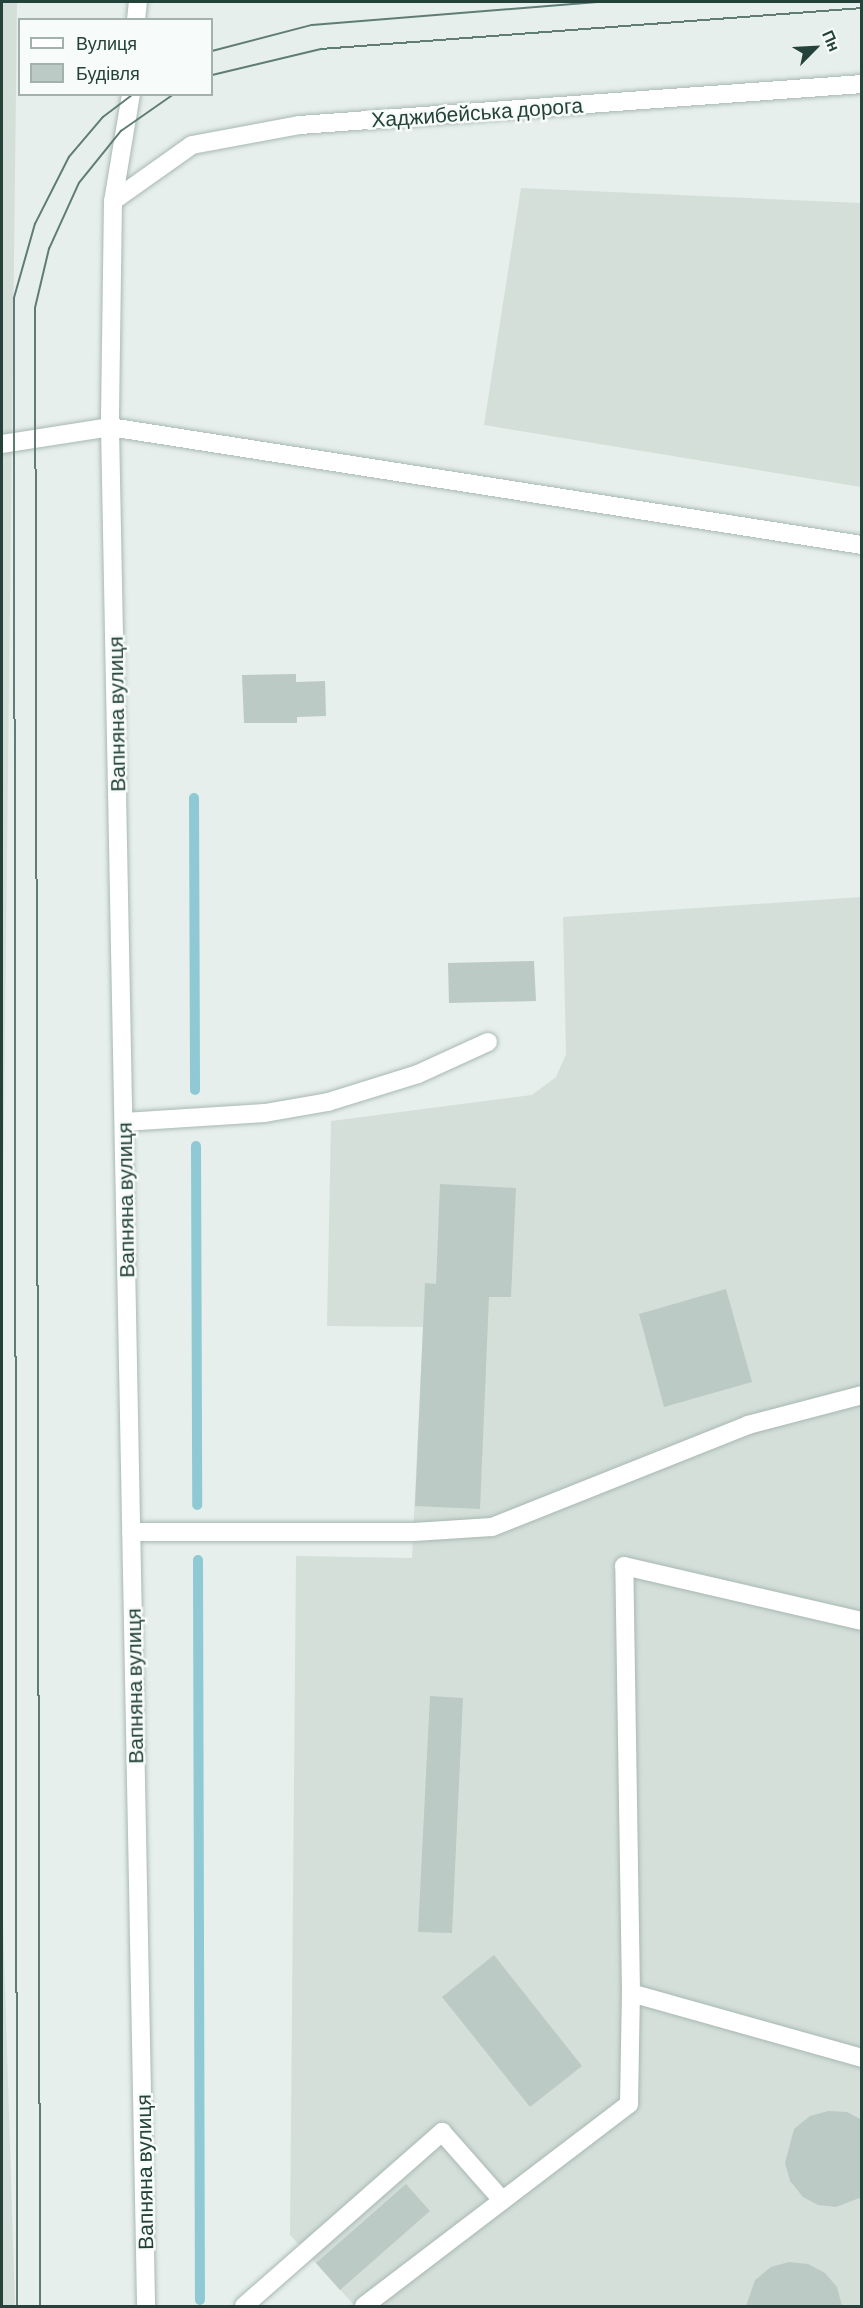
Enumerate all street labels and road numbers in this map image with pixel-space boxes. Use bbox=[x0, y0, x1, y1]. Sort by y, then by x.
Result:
street label: Хаджибейська дорога bbox=[370, 92, 584, 132]
street label: Вапняна вулиця bbox=[102, 636, 130, 792]
street label: Вапняна вулиця bbox=[111, 1122, 139, 1278]
street label: Вапняна вулиця bbox=[120, 1608, 148, 1764]
street label: Вапняна вулиця bbox=[130, 2094, 158, 2250]

